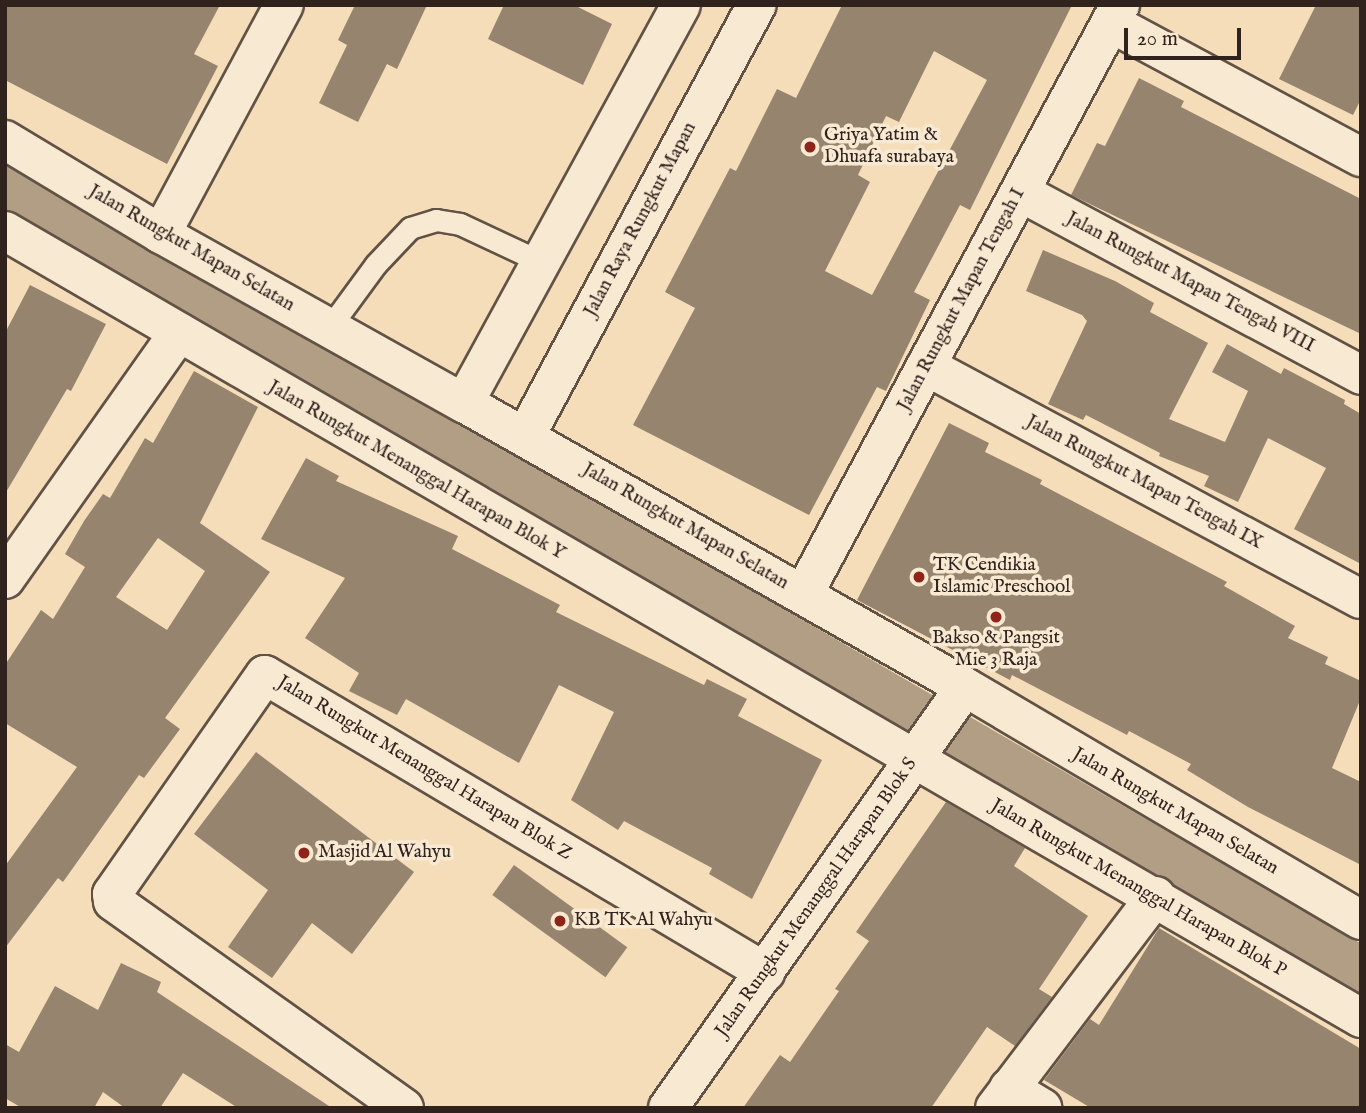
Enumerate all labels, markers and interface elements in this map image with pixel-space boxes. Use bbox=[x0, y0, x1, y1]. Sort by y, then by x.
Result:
scale bar bbox=[1128, 14, 1245, 58]
text: 20 m bbox=[1137, 26, 1178, 53]
street label: Jalan Raya Rungkut Mapan bbox=[580, 119, 702, 321]
place label: Griya Yatim & Dhuafa surabaya bbox=[824, 125, 954, 169]
marker: Griya Yatim & Dhuafa surabaya bbox=[802, 139, 818, 155]
street label: Jalan Rungkut Mapan Selatan bbox=[84, 181, 298, 317]
street label: Jalan Rungkut Mapan Tengah I bbox=[893, 185, 1031, 415]
street label: Jalan Rungkut Mapan Tengah VIII bbox=[1062, 208, 1318, 358]
street label: Jalan Rungkut Menanggal Harapan Blok Y bbox=[263, 376, 569, 566]
street label: Jalan Rungkut Mapan Tengah IX bbox=[1022, 411, 1266, 555]
street label: Jalan Rungkut Mapan Selatan bbox=[578, 459, 792, 595]
place label: TK Cendikia Islamic Preschool bbox=[933, 555, 1070, 599]
marker: TK Cendikia Islamic Preschool bbox=[911, 569, 927, 585]
marker: Bakso & Pangsit Mie 3 Raja bbox=[988, 609, 1004, 625]
place label: Bakso & Pangsit Mie 3 Raja bbox=[932, 628, 1060, 672]
street label: Jalan Rungkut Menanggal Harapan Blok Z bbox=[273, 672, 575, 866]
street label: Jalan Rungkut Mapan Selatan bbox=[1068, 744, 1282, 880]
street label: Jalan Rungkut Menanggal Harapan Blok S bbox=[711, 754, 923, 1042]
street label: Jalan Rungkut Menanggal Harapan Blok P bbox=[986, 795, 1290, 983]
place label: Masjid Al Wahyu bbox=[318, 842, 451, 864]
marker: Masjid Al Wahyu bbox=[296, 845, 312, 861]
place label: KB TK Al Wahyu bbox=[574, 910, 713, 932]
marker: KB TK Al Wahyu bbox=[552, 913, 568, 929]

